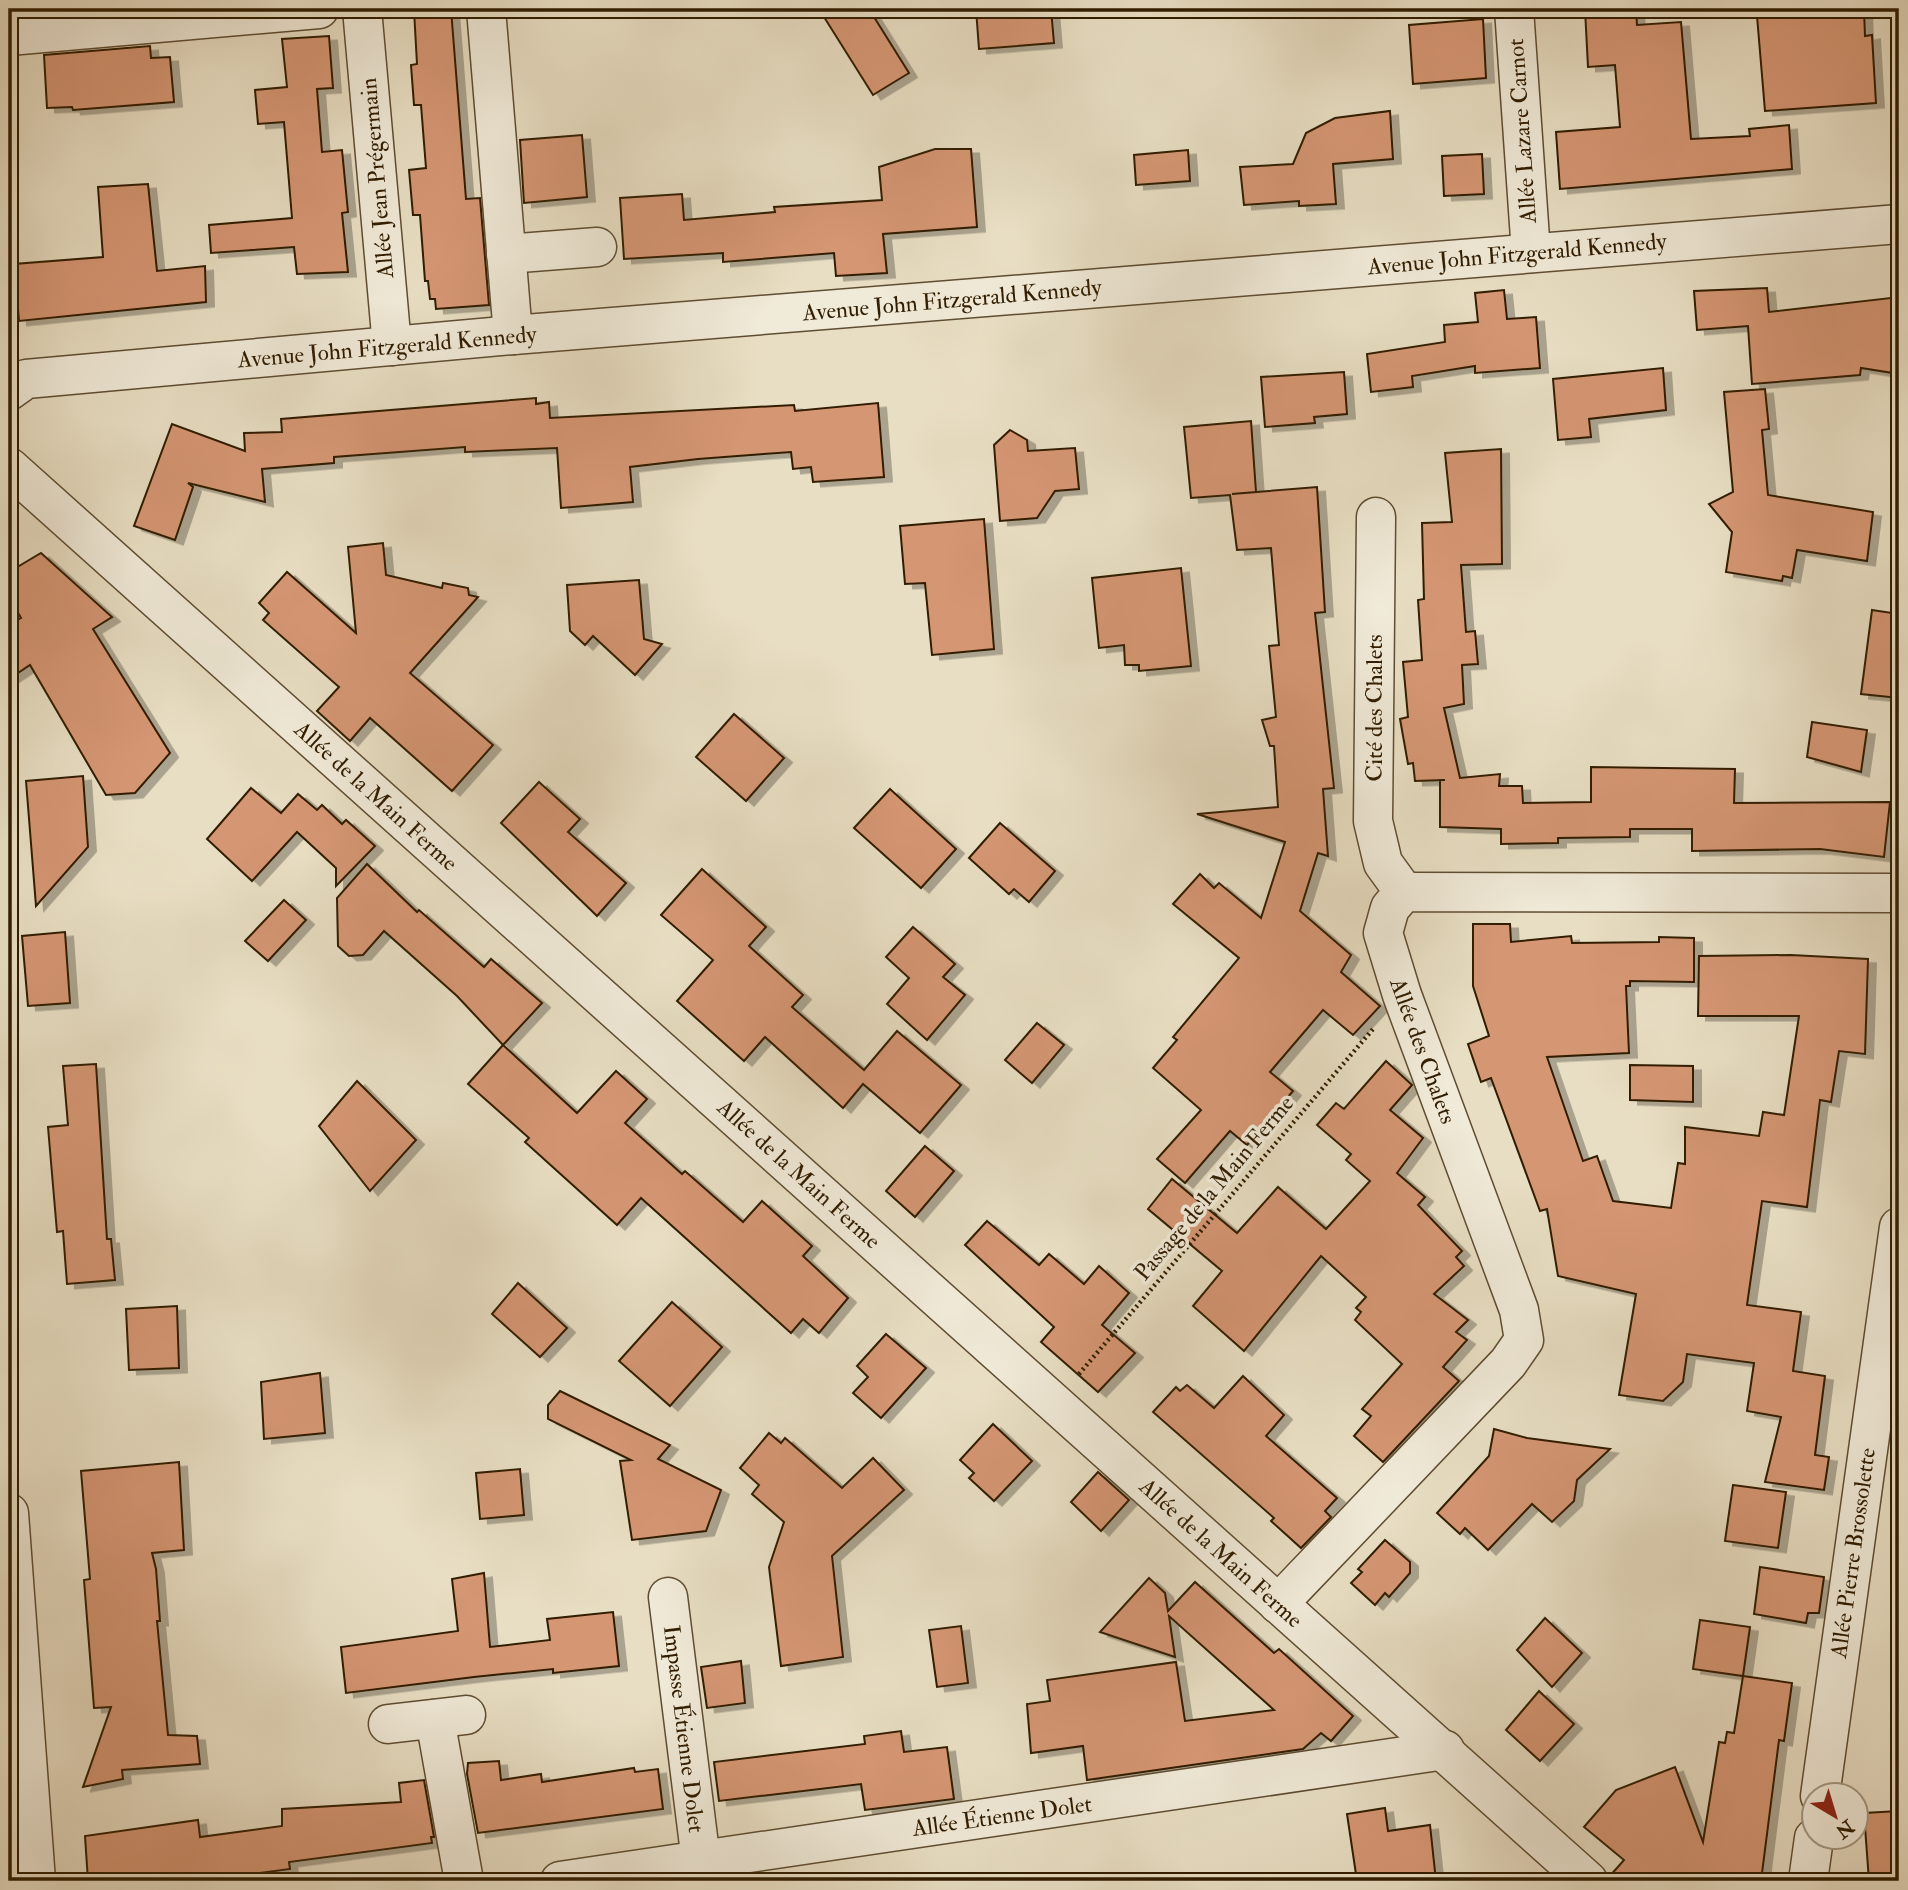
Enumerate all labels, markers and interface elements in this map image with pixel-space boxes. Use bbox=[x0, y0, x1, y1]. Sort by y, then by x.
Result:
street label: Allée Lazare Carnot bbox=[1501, 38, 1543, 225]
street label: Allée Jean Prégermain bbox=[354, 76, 400, 280]
street label: Avenue John Fitzgerald Kennedy bbox=[1365, 226, 1669, 282]
street label: Avenue John Fitzgerald Kennedy bbox=[800, 272, 1104, 328]
street label: Avenue John Fitzgerald Kennedy bbox=[235, 319, 539, 375]
street label: Cité des Chalets bbox=[1360, 634, 1389, 782]
street label: Allée de la Main Ferme bbox=[287, 714, 464, 877]
street label: Allée des Chalets bbox=[1383, 973, 1463, 1128]
street label: Passage de la Main Ferme bbox=[1128, 1089, 1300, 1287]
street label: Allée de la Main Ferme bbox=[710, 1092, 887, 1255]
street label: Allée Pierre Brossolette bbox=[1824, 1446, 1882, 1661]
street label: Allée de la Main Ferme bbox=[1132, 1471, 1309, 1634]
street label: Impasse Étienne Dolet bbox=[656, 1624, 711, 1834]
north arrow bbox=[1800, 1782, 1870, 1852]
street label: Allée Étienne Dolet bbox=[909, 1789, 1094, 1843]
text: N bbox=[1830, 1813, 1860, 1844]

